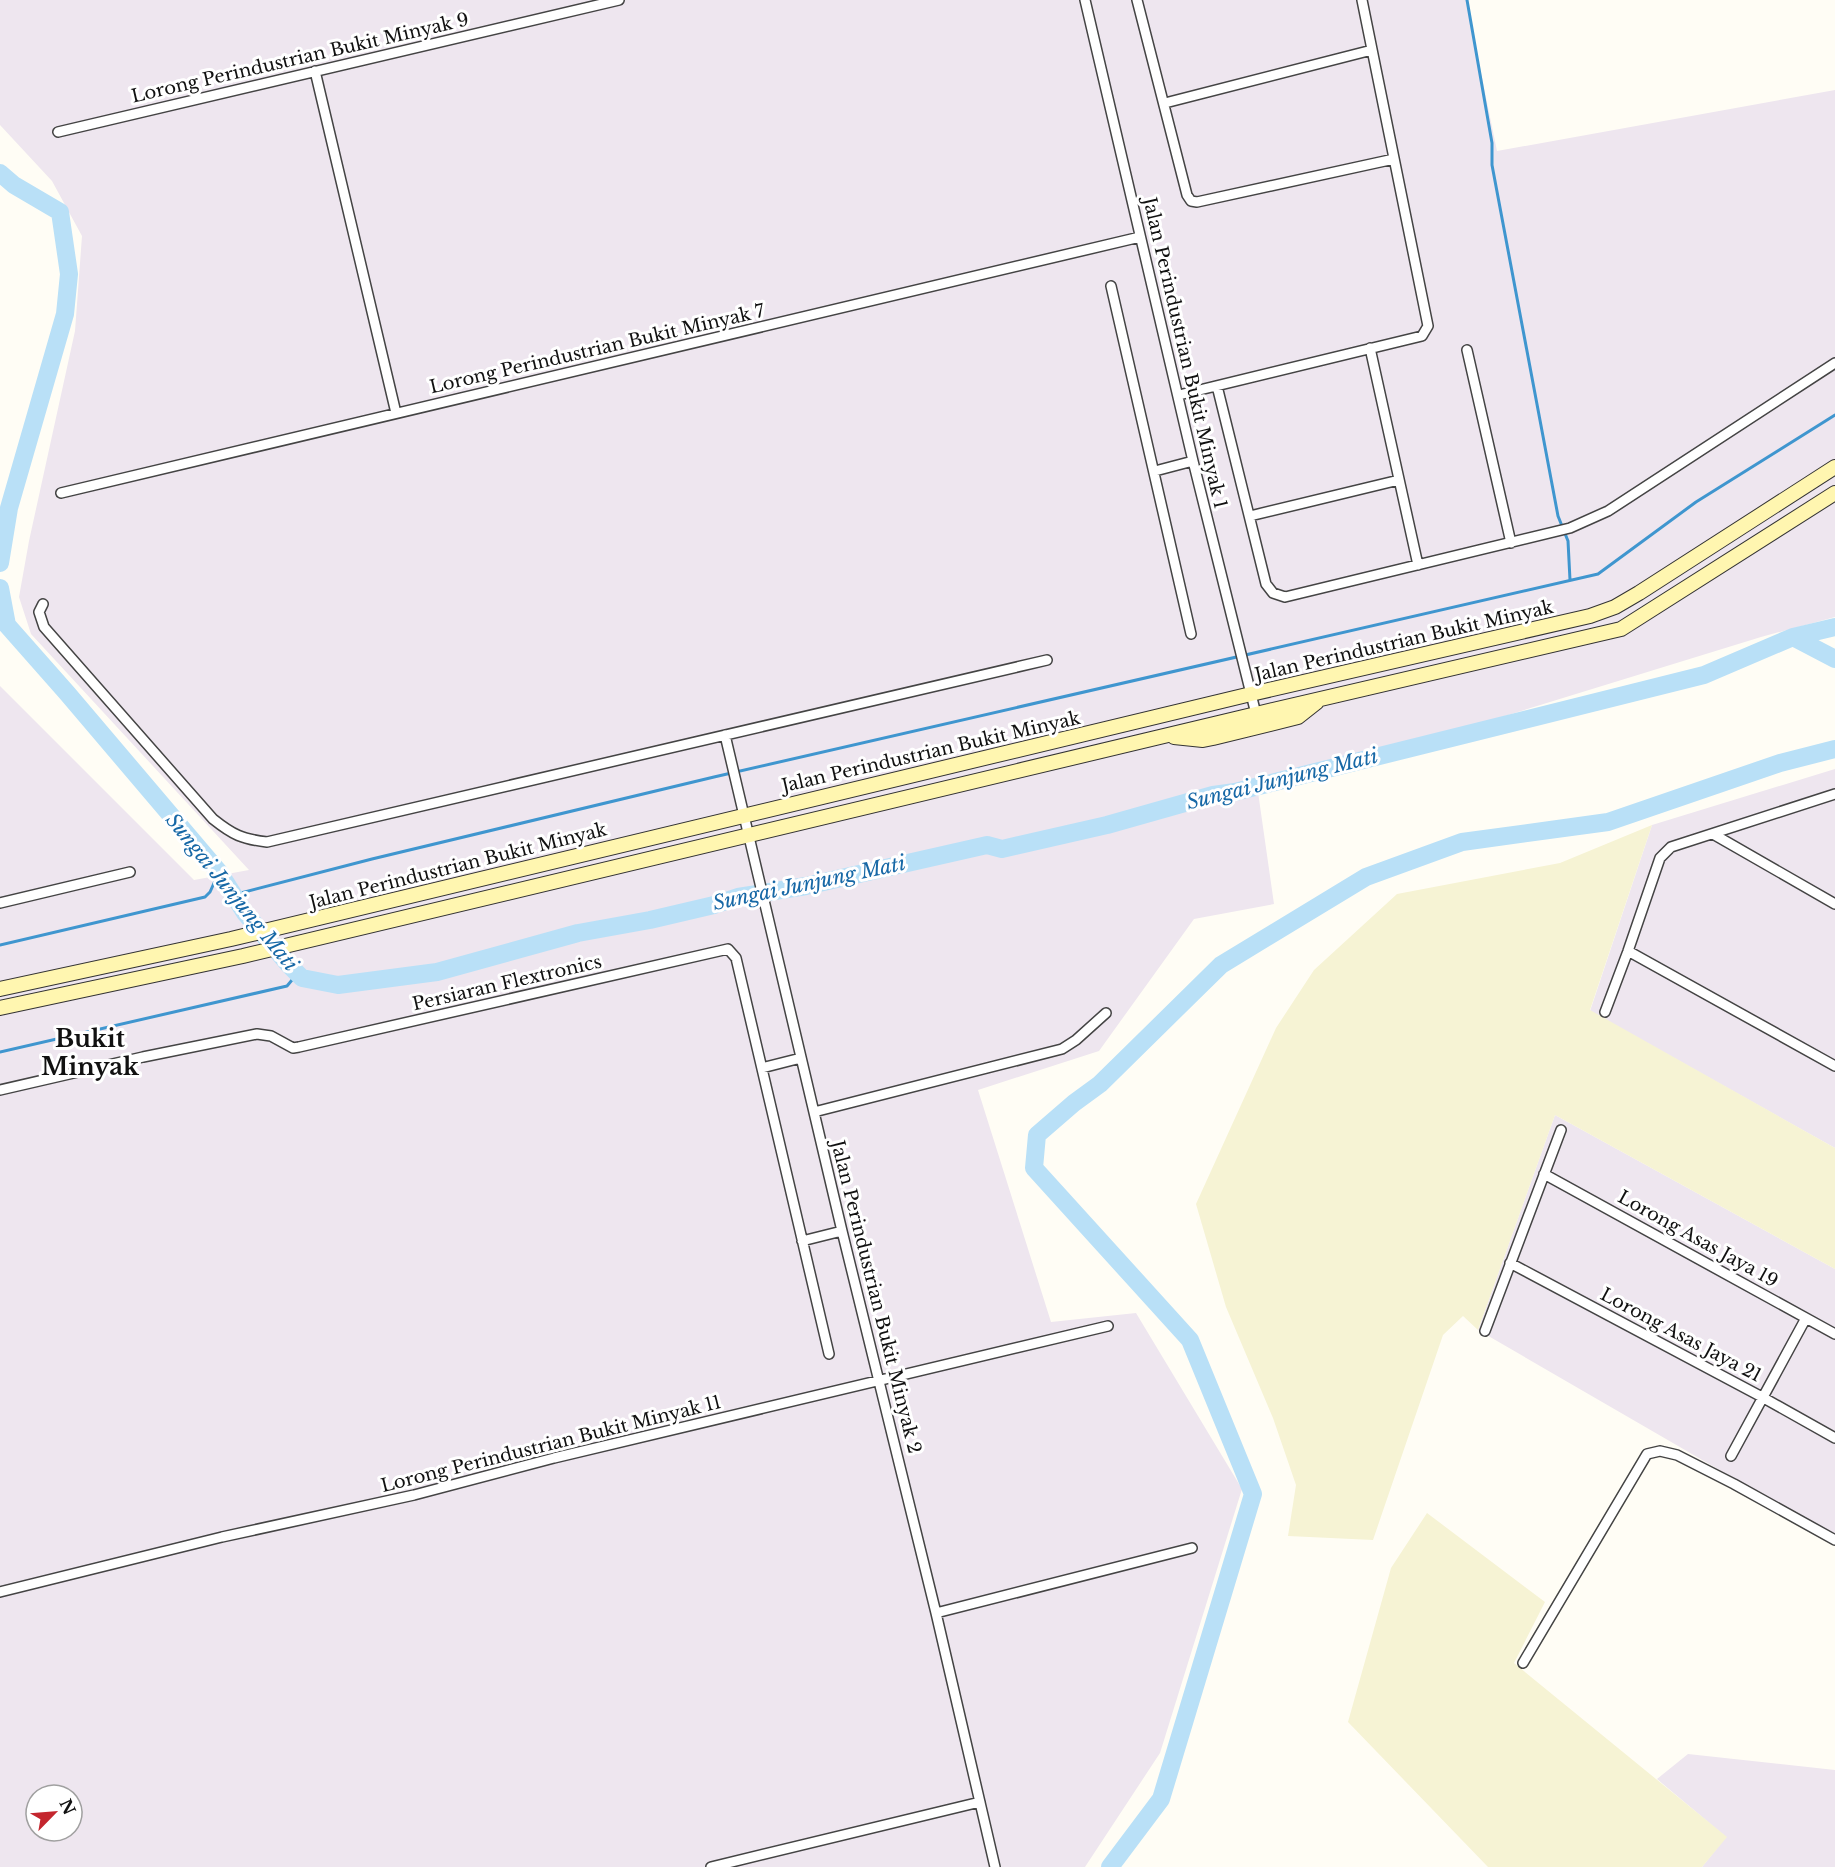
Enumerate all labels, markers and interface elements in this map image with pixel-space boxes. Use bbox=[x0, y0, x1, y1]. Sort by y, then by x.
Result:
street label: Lorong Perindustrian Bukit Minyak 9 bbox=[129, 8, 471, 108]
street label: Jalan Perindustrian Bukit Minyak 1 bbox=[1138, 193, 1232, 511]
street label: Lorong Perindustrian Bukit Minyak 7 bbox=[427, 299, 768, 398]
street label: Jalan Perindustrian Bukit Minyak bbox=[1251, 596, 1555, 687]
street label: Jalan Perindustrian Bukit Minyak bbox=[778, 707, 1082, 798]
water label: Sungai Junjung Mati bbox=[1184, 744, 1380, 814]
water label: Sungai Junjung Mati bbox=[161, 808, 303, 976]
street label: Jalan Perindustrian Bukit Minyak bbox=[305, 818, 609, 914]
water label: Sungai Junjung Mati bbox=[711, 851, 908, 915]
street label: Persiaran Flextronics bbox=[410, 951, 604, 1015]
district label: Bukit Minyak bbox=[41, 1024, 140, 1081]
street label: Jalan Perindustrian Bukit Minyak 2 bbox=[826, 1136, 926, 1456]
street label: Lorong Asas Jaya 19 bbox=[1614, 1186, 1782, 1292]
street label: Lorong Asas Jaya 21 bbox=[1597, 1283, 1765, 1387]
street label: Lorong Perindustrian Bukit Minyak 11 bbox=[379, 1391, 723, 1497]
north arrow bbox=[24, 1783, 84, 1843]
text: N bbox=[55, 1796, 80, 1818]

